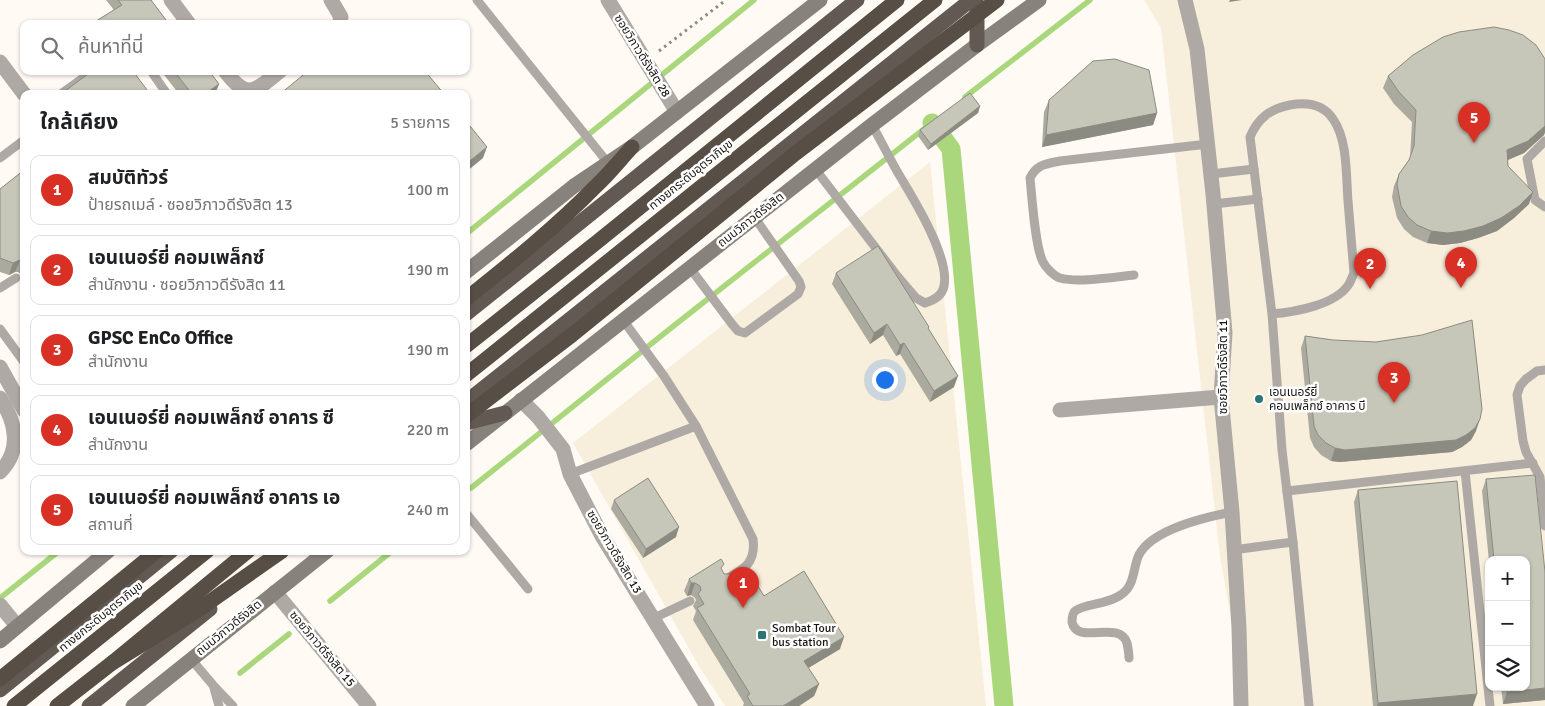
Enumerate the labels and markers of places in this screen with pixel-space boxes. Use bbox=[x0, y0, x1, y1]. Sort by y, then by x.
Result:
pin: 5 bbox=[1458, 102, 1490, 143]
pin: 4 bbox=[1445, 247, 1477, 288]
pin: 2 bbox=[1354, 248, 1386, 289]
pin: 3 bbox=[1378, 362, 1410, 403]
place label: เอนเนอร์ยี่ คอมเพล็กซ์ อาคาร บี bbox=[1269, 383, 1365, 414]
marker: เอนเนอร์ยี่ คอมเพล็กซ์ อาคาร บี bbox=[1253, 393, 1265, 405]
pin: 1 bbox=[727, 567, 759, 608]
place label: Sombat Tour bus station bbox=[772, 621, 836, 650]
marker: Sombat Tour bus station bbox=[756, 629, 768, 641]

